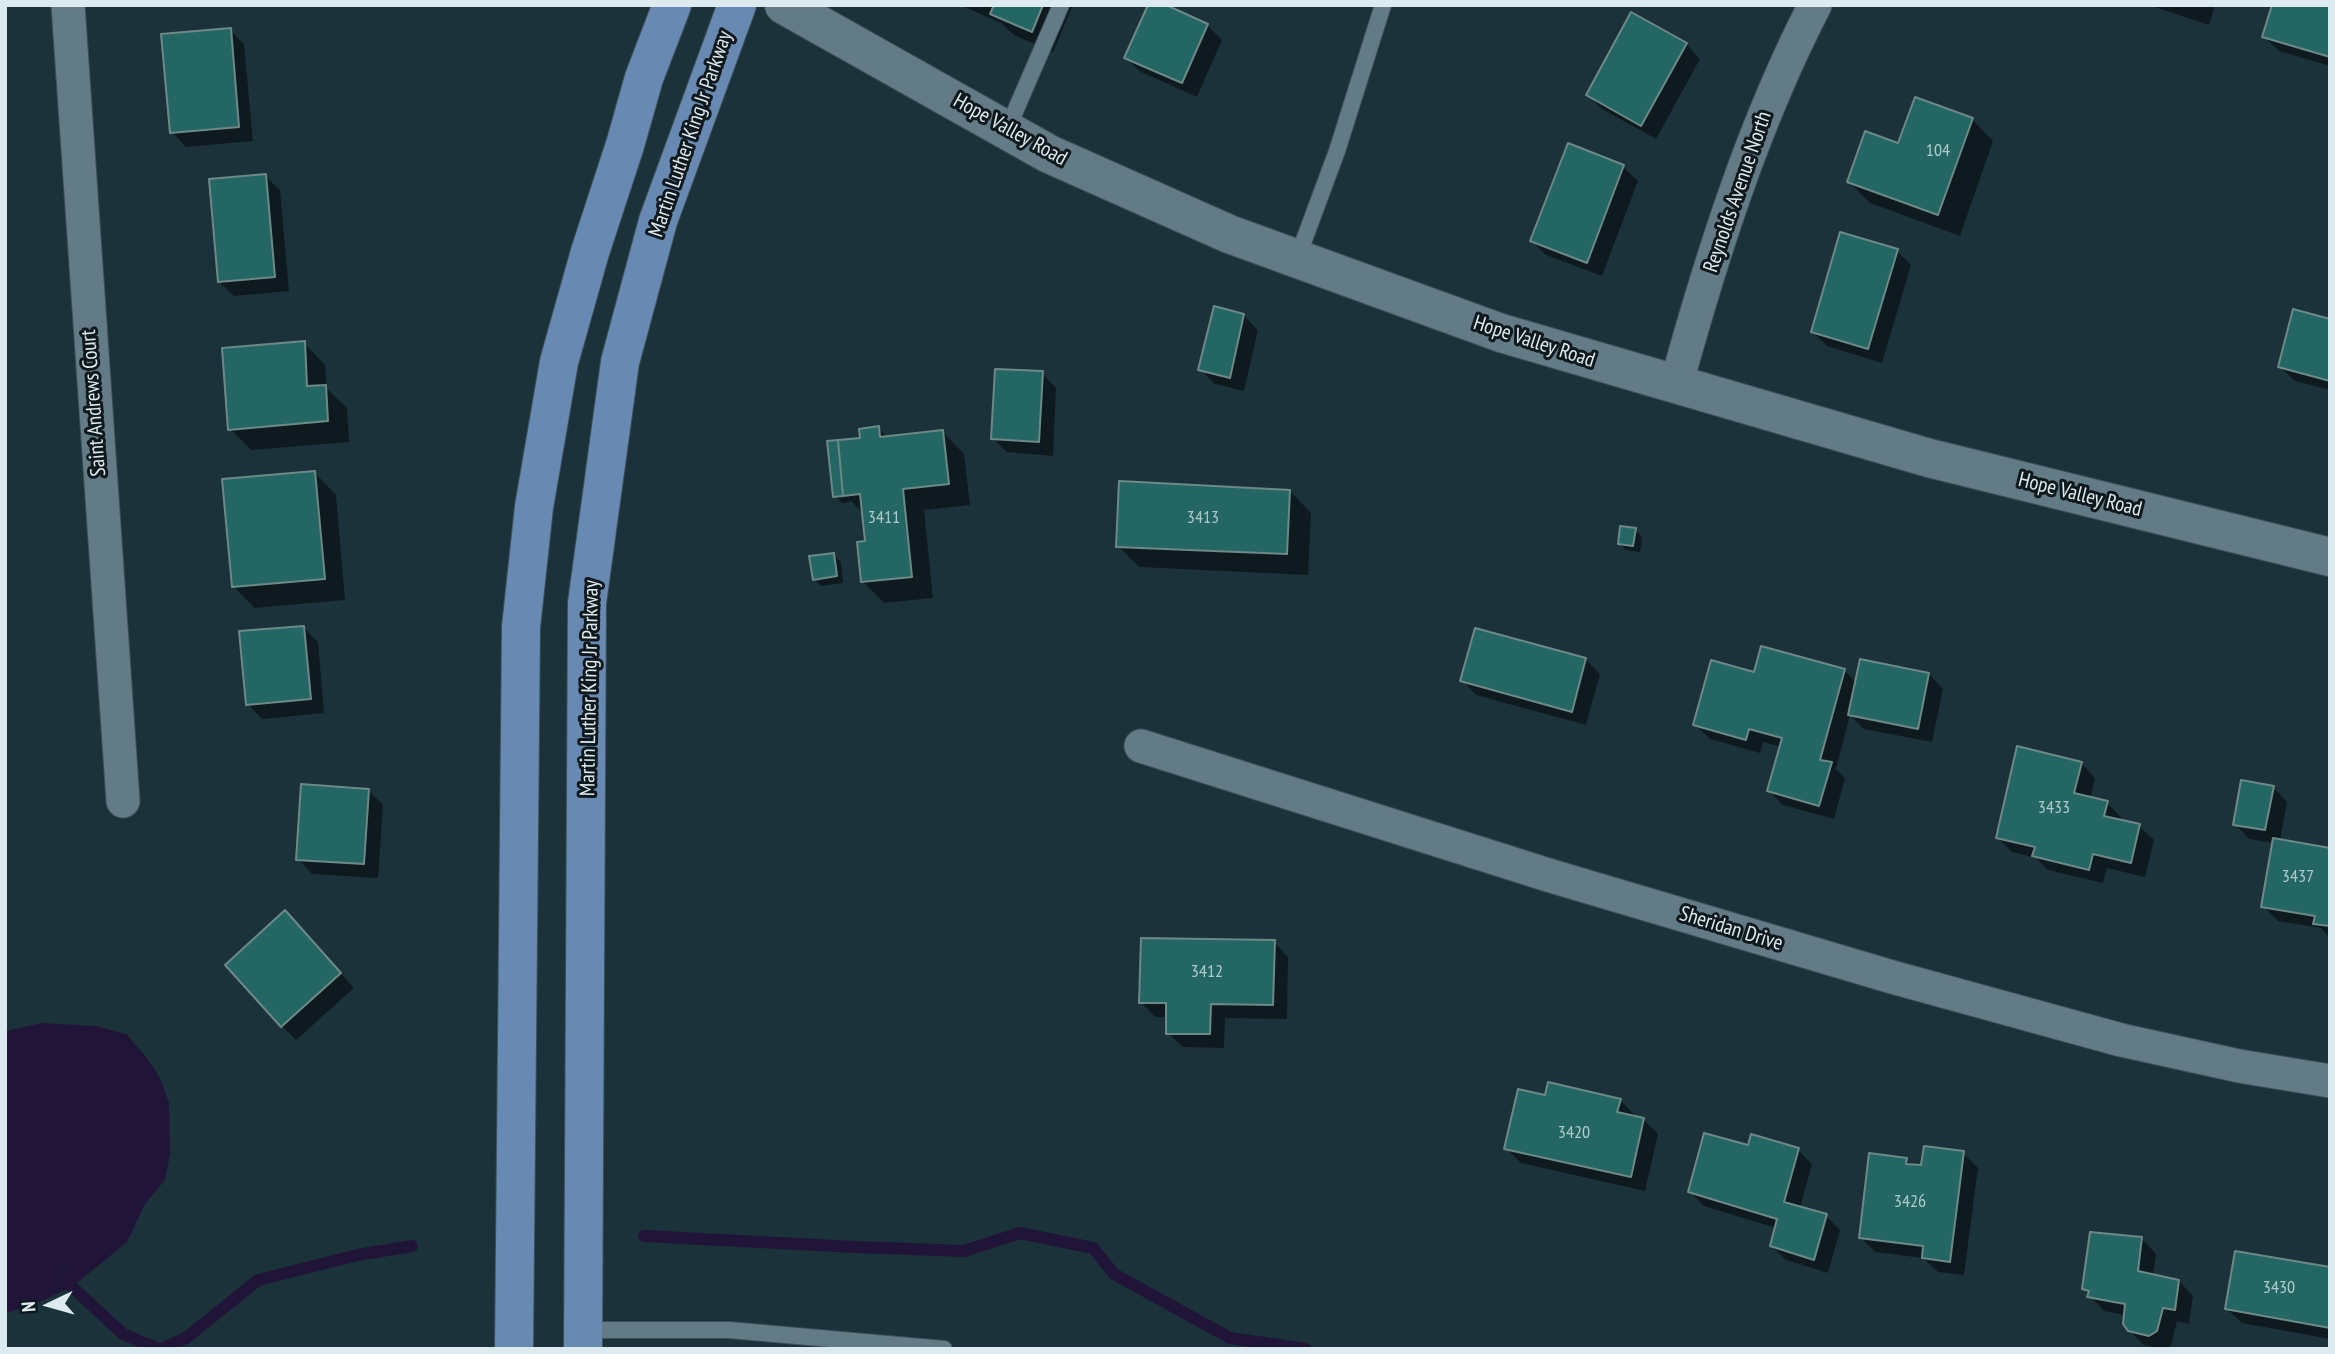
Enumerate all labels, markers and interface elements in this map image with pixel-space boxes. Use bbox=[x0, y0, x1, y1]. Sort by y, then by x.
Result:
street label: Martin Luther King Jr Parkway bbox=[644, 28, 738, 240]
street label: Hope Valley Road bbox=[949, 88, 1071, 172]
street label: Reynolds Avenue North bbox=[1699, 108, 1777, 276]
house number: 104 bbox=[1926, 140, 1950, 162]
street label: Hope Valley Road bbox=[1470, 311, 1598, 373]
street label: Saint Andrews Court bbox=[76, 329, 112, 477]
street label: Hope Valley Road bbox=[2016, 468, 2144, 522]
house number: 3411 bbox=[868, 507, 900, 529]
house number: 3413 bbox=[1187, 507, 1219, 529]
street label: Martin Luther King Jr Parkway bbox=[576, 580, 604, 796]
house number: 3433 bbox=[2038, 797, 2070, 819]
house number: 3437 bbox=[2282, 866, 2314, 888]
street label: Sheridan Drive bbox=[1676, 901, 1786, 957]
house number: 3412 bbox=[1191, 961, 1223, 983]
house number: 3420 bbox=[1558, 1122, 1590, 1144]
house number: 3426 bbox=[1894, 1191, 1926, 1213]
north arrow bbox=[14, 1270, 84, 1340]
house number: 3430 bbox=[2263, 1277, 2295, 1299]
text: N bbox=[16, 1301, 40, 1313]

